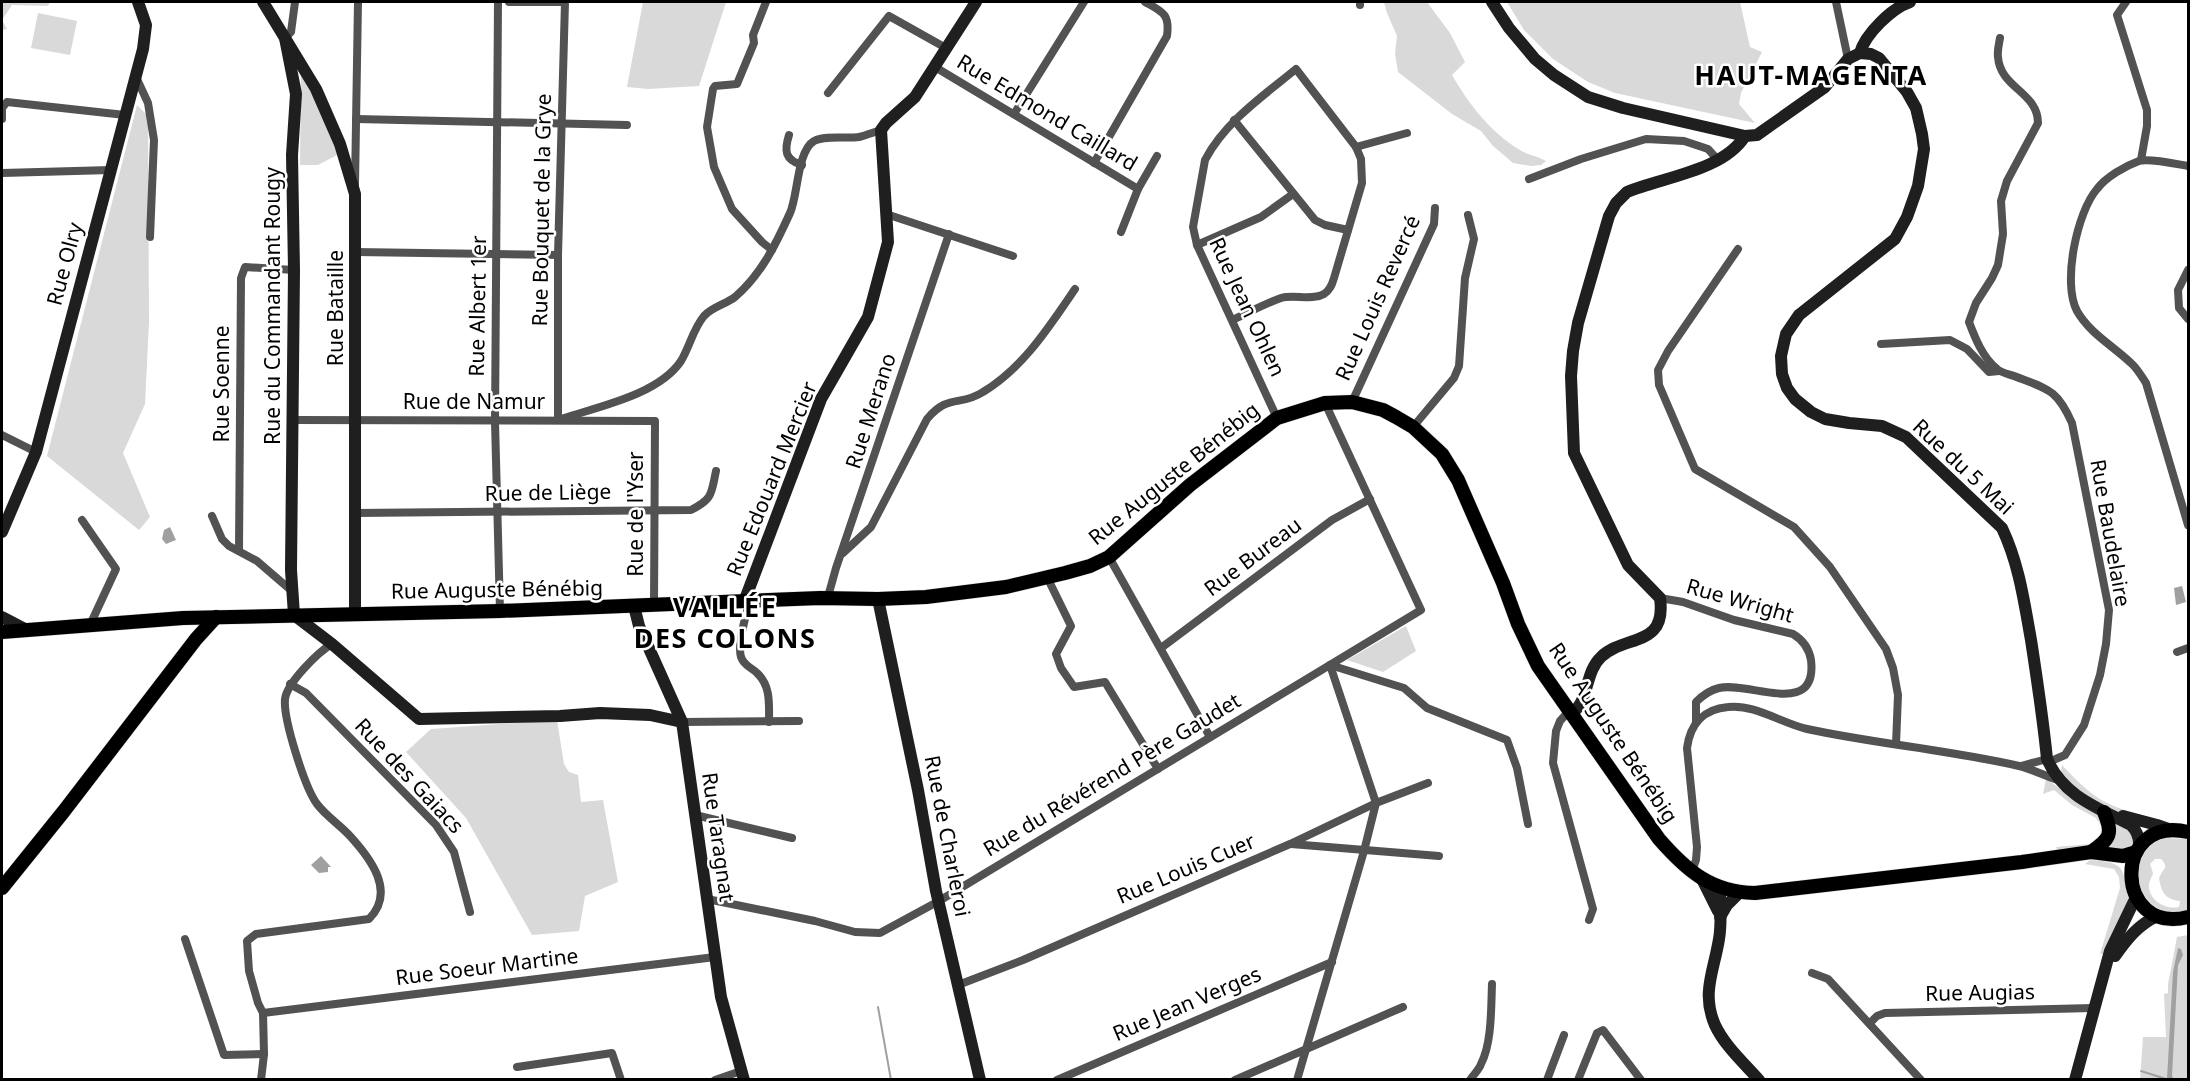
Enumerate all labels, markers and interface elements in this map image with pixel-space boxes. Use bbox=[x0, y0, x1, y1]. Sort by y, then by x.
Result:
street label: Rue Edmond Caillard bbox=[952, 47, 1143, 177]
district label: HAUT-MAGENTA bbox=[1694, 56, 1928, 93]
street label: Rue Bouquet de la Grye bbox=[525, 93, 557, 327]
street label: Rue du Commandant Rougy bbox=[258, 167, 286, 445]
street label: Rue Louis Revercé bbox=[1328, 211, 1426, 385]
street label: Rue Olry bbox=[40, 219, 89, 308]
street label: Rue Jean Ohlen bbox=[1203, 232, 1292, 381]
street label: Rue Albert 1er bbox=[462, 235, 492, 377]
street label: Rue Bataille bbox=[321, 250, 349, 366]
street label: Rue Soenne bbox=[207, 325, 235, 443]
street label: Rue Merano bbox=[838, 349, 902, 472]
street label: Rue Edouard Mercier bbox=[719, 377, 823, 580]
street label: Rue de Namur bbox=[403, 387, 546, 415]
street label: Rue Auguste Bénébig bbox=[1082, 396, 1265, 551]
street label: Rue du 5 Mai bbox=[1907, 412, 2020, 520]
street label: Rue de l'Yser bbox=[621, 451, 649, 577]
street label: Rue Baudelaire bbox=[2084, 457, 2138, 609]
street label: Rue de Liège bbox=[484, 477, 612, 507]
street label: Rue Bureau bbox=[1198, 510, 1307, 602]
street label: Rue Wright bbox=[1683, 571, 1798, 629]
street label: Rue Auguste Bénébig bbox=[391, 573, 603, 605]
district label: VALLÉE DES COLONS bbox=[634, 588, 816, 656]
street label: Rue Auguste Bénébig bbox=[1543, 637, 1685, 828]
street label: Rue du Révérend Père Gaudet bbox=[978, 686, 1246, 862]
street label: Rue des Gaiacs bbox=[349, 712, 470, 839]
street label: Rue de Charleroi bbox=[919, 753, 977, 919]
street label: Rue Taragnat bbox=[696, 770, 742, 904]
street label: Rue Louis Cuer bbox=[1112, 826, 1259, 910]
street label: Rue Soeur Martine bbox=[394, 941, 580, 991]
street label: Rue Jean Verges bbox=[1108, 959, 1265, 1047]
street label: Rue Augias bbox=[1925, 977, 2035, 1007]

